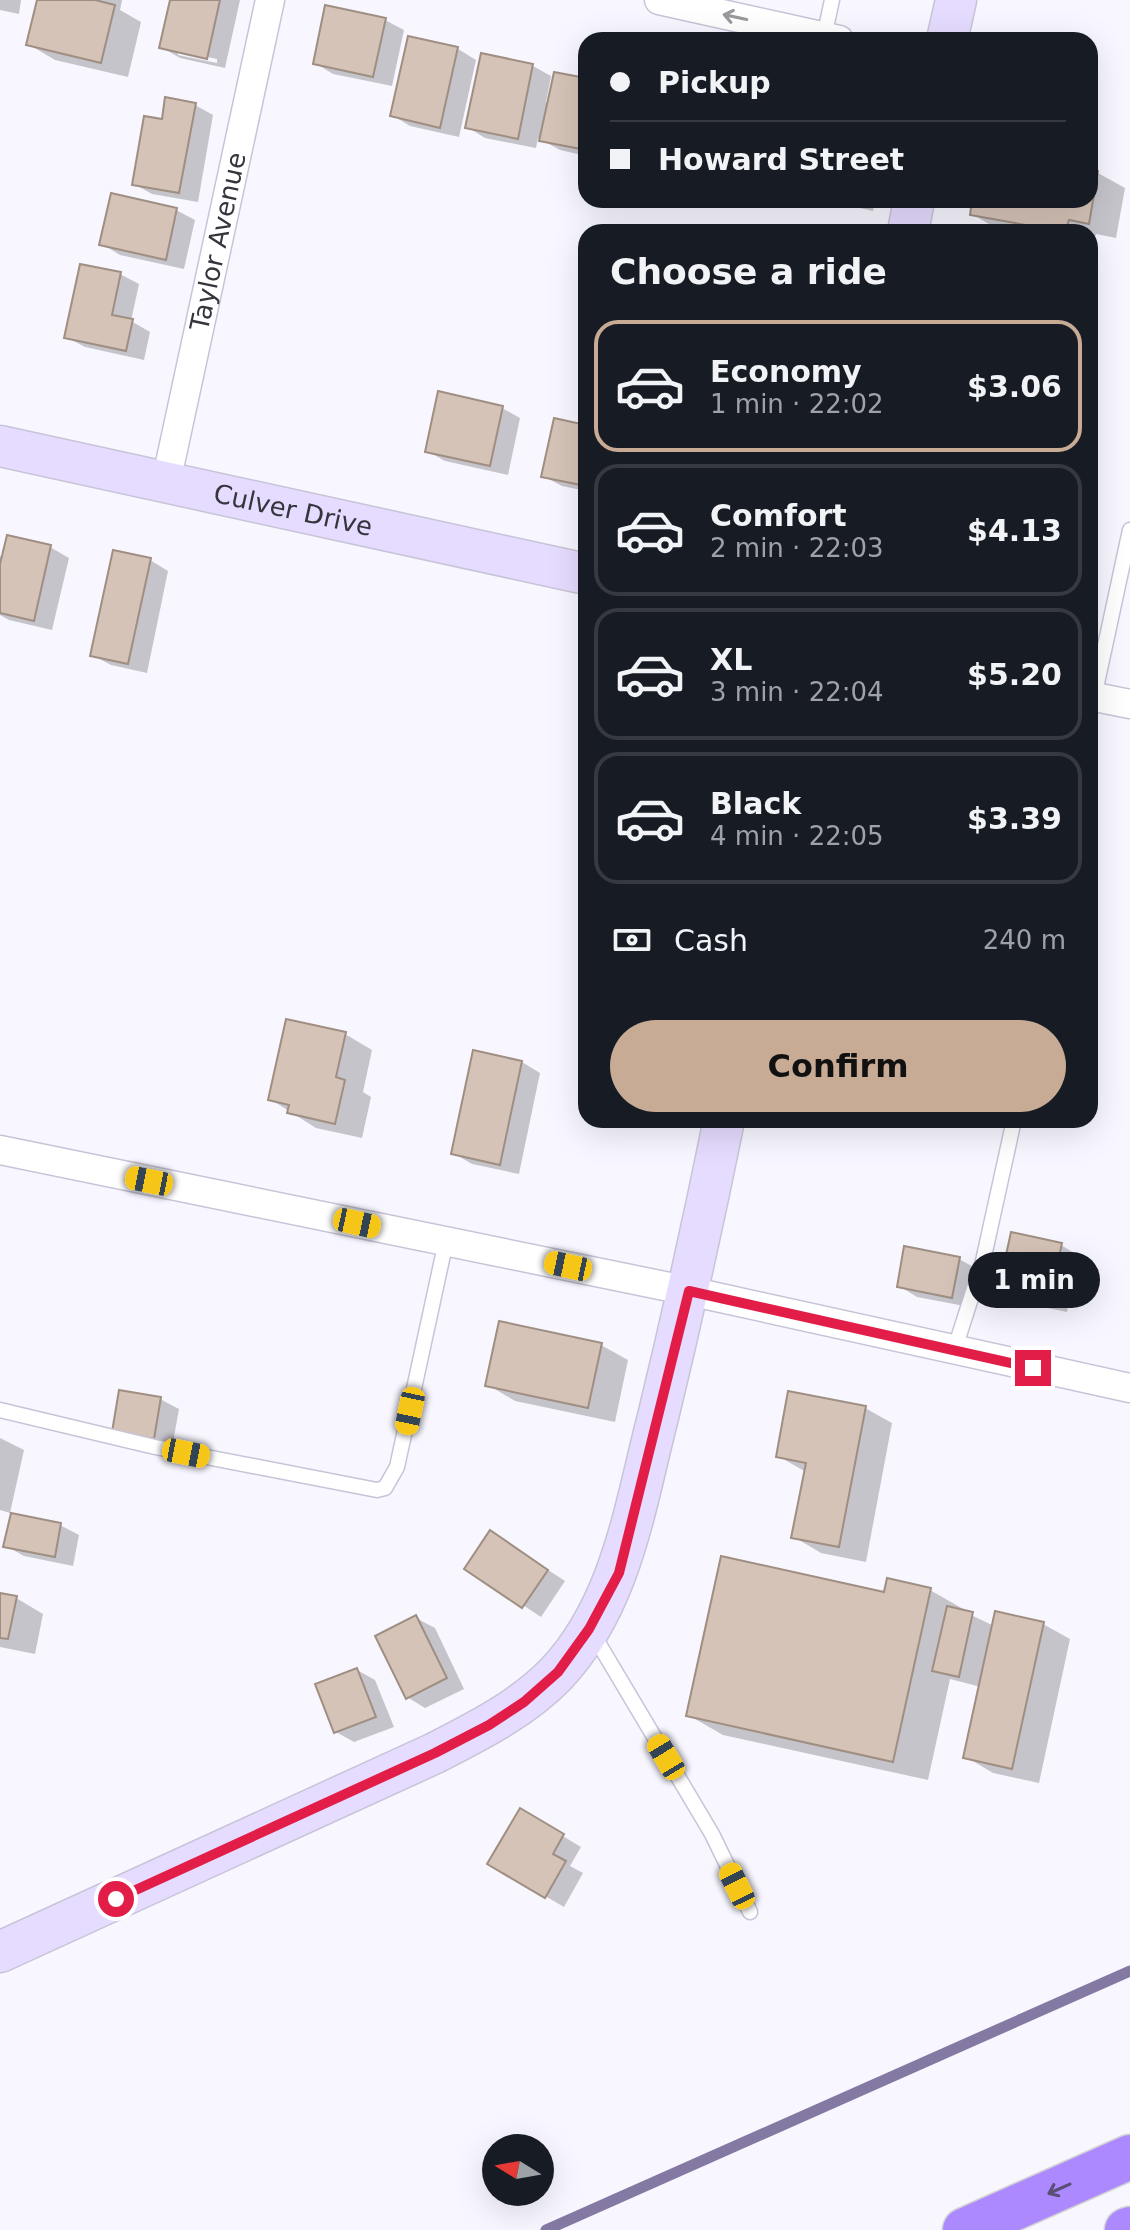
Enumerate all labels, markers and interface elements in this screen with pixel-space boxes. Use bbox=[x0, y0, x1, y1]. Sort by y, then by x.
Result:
one-way arrow bbox=[723, 9, 749, 24]
text: Pickup bbox=[658, 65, 771, 100]
text: Howard Street bbox=[658, 142, 904, 177]
street label: Taylor Avenue bbox=[184, 150, 252, 334]
text: Choose a ride bbox=[610, 251, 887, 292]
icon: car bbox=[614, 350, 686, 422]
text: Economy bbox=[710, 354, 862, 389]
text: $3.06 bbox=[967, 369, 1062, 404]
text: 1 min · 22:02 bbox=[710, 389, 884, 419]
street label: Culver Drive bbox=[211, 478, 375, 542]
icon: car bbox=[614, 494, 686, 566]
text: Comfort bbox=[710, 498, 847, 533]
text: $4.13 bbox=[967, 513, 1062, 548]
text: 2 min · 22:03 bbox=[710, 533, 884, 563]
icon: car bbox=[614, 638, 686, 710]
text: XL bbox=[710, 642, 752, 677]
text: $5.20 bbox=[967, 657, 1062, 692]
text: 3 min · 22:04 bbox=[710, 677, 884, 707]
icon: car bbox=[614, 782, 686, 854]
text: Black bbox=[710, 786, 801, 821]
text: $3.39 bbox=[967, 801, 1062, 836]
text: 4 min · 22:05 bbox=[710, 821, 884, 851]
icon: cash bbox=[610, 918, 654, 962]
text: Cash bbox=[674, 923, 748, 958]
text: 240 m bbox=[983, 925, 1066, 955]
button: Confirm bbox=[610, 1020, 1066, 1112]
car bbox=[123, 1165, 175, 1197]
car bbox=[331, 1206, 383, 1240]
car bbox=[542, 1249, 594, 1283]
callout: 1 min bbox=[967, 1252, 1099, 1308]
text: 1 min bbox=[993, 1265, 1075, 1295]
route end bbox=[1015, 1350, 1051, 1386]
car bbox=[393, 1385, 427, 1437]
car bbox=[160, 1437, 212, 1469]
car bbox=[643, 1730, 689, 1784]
car bbox=[716, 1859, 758, 1913]
route start bbox=[98, 1881, 134, 1917]
north arrow bbox=[482, 2134, 554, 2206]
map controls bbox=[482, 2134, 554, 2206]
one-way arrow bbox=[1047, 2182, 1071, 2197]

